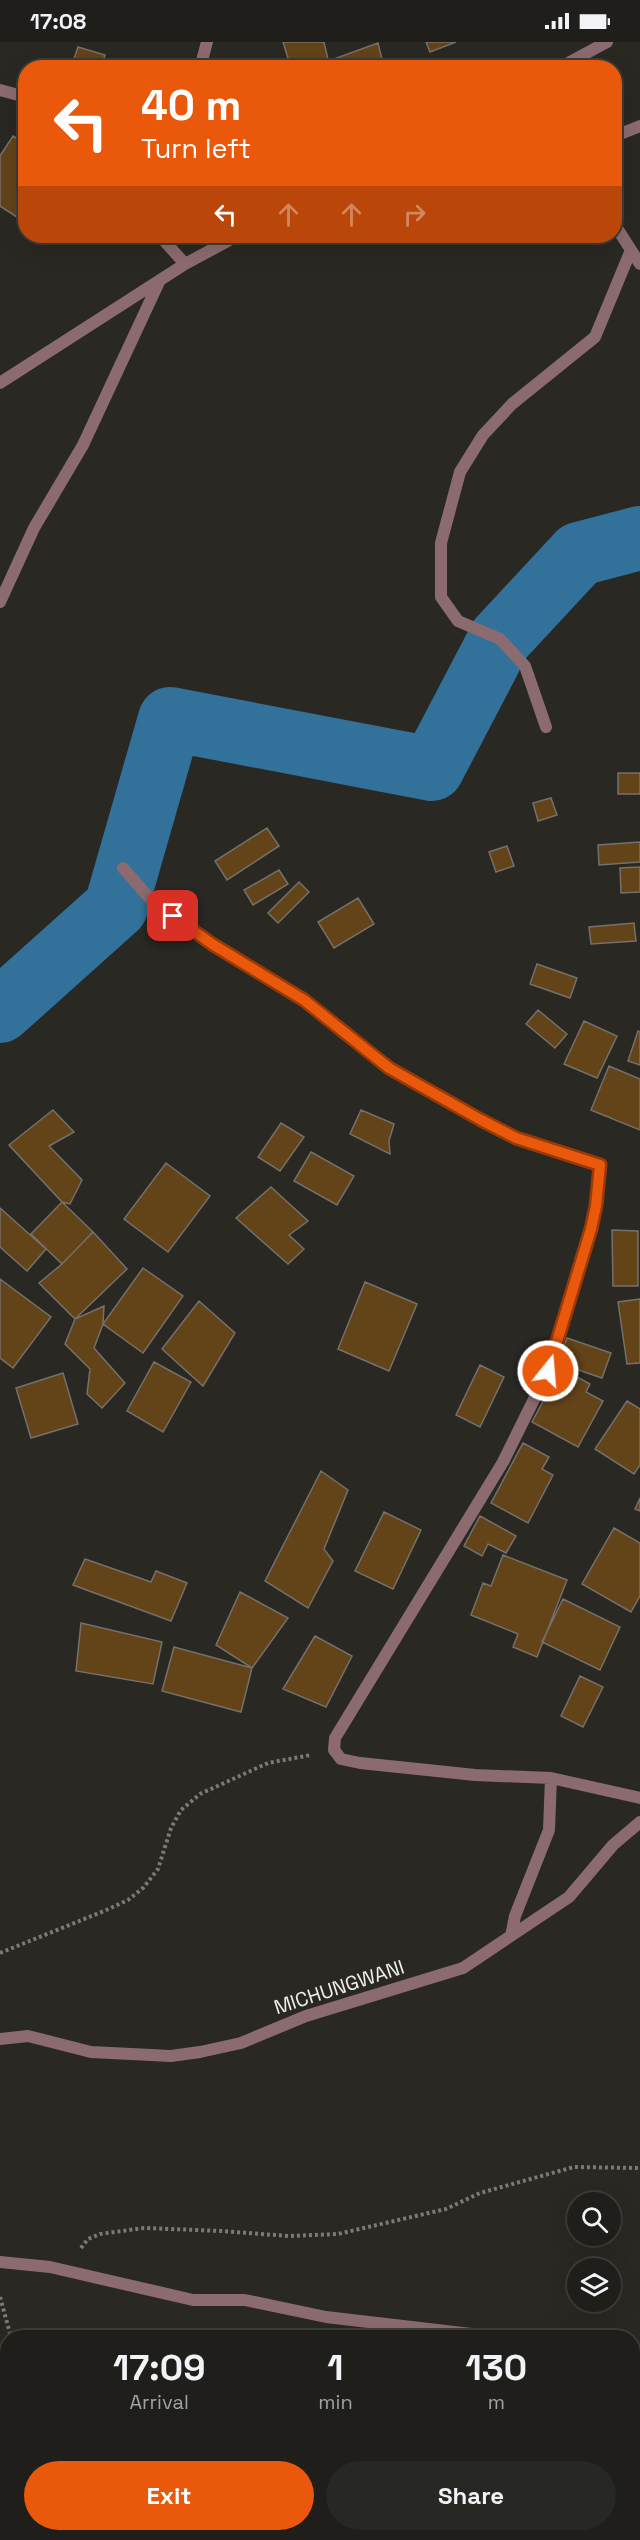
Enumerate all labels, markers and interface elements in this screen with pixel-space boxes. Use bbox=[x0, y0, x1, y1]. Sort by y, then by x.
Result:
text: 17:08 bbox=[30, 7, 86, 35]
text: 40 m bbox=[141, 79, 241, 132]
icon: left bbox=[42, 84, 120, 162]
text: Turn left bbox=[141, 131, 251, 166]
icon: left bbox=[209, 198, 242, 231]
icon: ahead bbox=[272, 198, 305, 231]
icon: ahead bbox=[335, 198, 368, 231]
icon: right bbox=[398, 198, 431, 231]
pin bbox=[147, 890, 198, 941]
icon: arrive bbox=[156, 899, 189, 932]
position arrow bbox=[516, 1339, 580, 1403]
street label: MICHUNGWANI bbox=[270, 1954, 408, 2020]
map controls bbox=[567, 2192, 621, 2312]
button: search bbox=[567, 2192, 621, 2246]
button: layers bbox=[567, 2258, 621, 2312]
text: 17:09 bbox=[113, 2345, 205, 2391]
text: 1 bbox=[327, 2345, 344, 2391]
text: 130 bbox=[466, 2345, 527, 2391]
text: Arrival bbox=[129, 2389, 189, 2415]
text: min bbox=[318, 2389, 353, 2415]
text: m bbox=[488, 2389, 505, 2415]
button: Exit bbox=[24, 2461, 314, 2530]
button: Share bbox=[326, 2461, 616, 2530]

